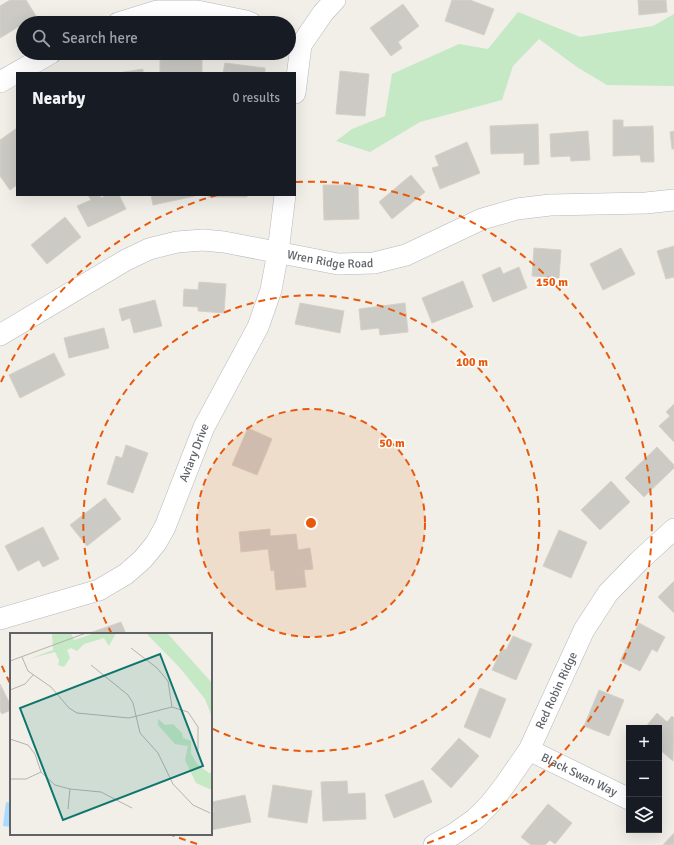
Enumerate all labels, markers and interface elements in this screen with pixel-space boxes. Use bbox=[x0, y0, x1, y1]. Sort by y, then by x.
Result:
search box bbox=[16, 16, 296, 60]
icon: search bbox=[30, 27, 52, 49]
text: Search here bbox=[62, 29, 138, 47]
text: Nearby bbox=[32, 88, 85, 109]
text: 0 results bbox=[232, 90, 280, 106]
street label: Wren Ridge Road bbox=[286, 247, 373, 272]
text: 150 m bbox=[536, 275, 568, 290]
text: 100 m bbox=[456, 355, 488, 370]
street label: Aviary Drive bbox=[176, 421, 212, 484]
text: 50 m bbox=[379, 436, 405, 451]
centre of rings bbox=[304, 516, 318, 530]
inset map bbox=[10, 633, 212, 835]
street label: Red Robin Ridge bbox=[532, 649, 580, 731]
map controls bbox=[626, 725, 662, 833]
button: + bbox=[626, 725, 662, 761]
street label: Black Swan Way bbox=[539, 750, 620, 800]
button: − bbox=[626, 761, 662, 797]
button: layers bbox=[626, 797, 662, 833]

